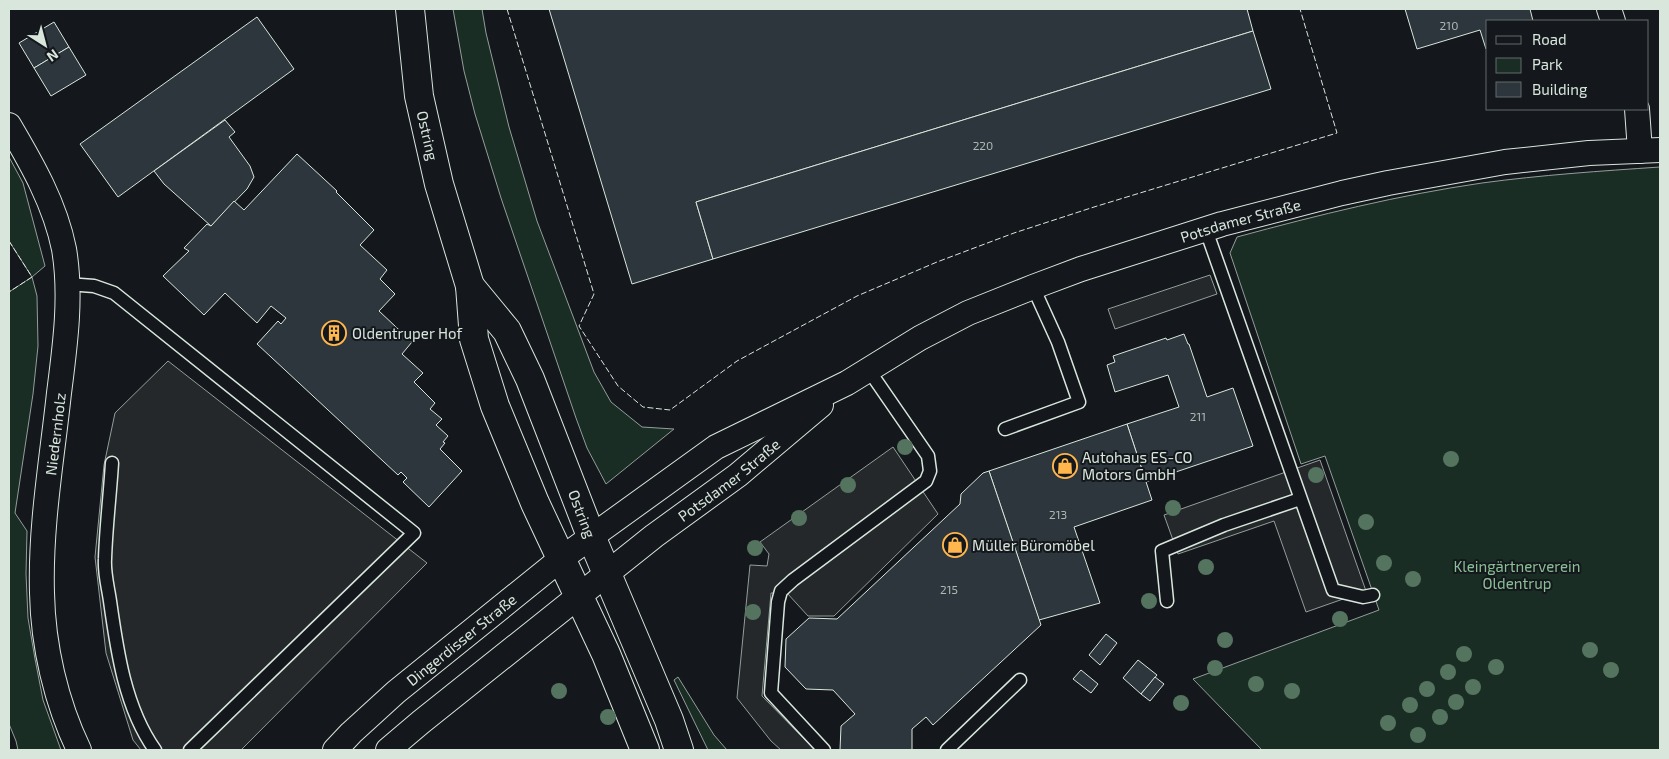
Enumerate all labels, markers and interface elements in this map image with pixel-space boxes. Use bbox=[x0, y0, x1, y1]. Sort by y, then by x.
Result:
house number: 210 bbox=[1440, 18, 1458, 32]
north arrow bbox=[20, 20, 70, 70]
legend bbox=[1486, 20, 1649, 110]
text: Road bbox=[1532, 30, 1567, 48]
text: N bbox=[44, 46, 62, 66]
text: Park bbox=[1532, 55, 1563, 73]
text: Building bbox=[1532, 80, 1588, 98]
street label: Ostring bbox=[414, 109, 442, 163]
house number: 220 bbox=[973, 138, 993, 152]
street label: Potsdamer Straße bbox=[1178, 195, 1302, 246]
building icon: Oldentruper Hof bbox=[321, 320, 347, 346]
place label: Oldentruper Hof bbox=[352, 324, 462, 342]
street label: Niedernholz bbox=[41, 392, 69, 476]
house number: 211 bbox=[1190, 409, 1206, 423]
street label: Potsdamer Straße bbox=[674, 435, 783, 525]
place label: Autohaus ES-CO Motors GmbH bbox=[1082, 448, 1193, 483]
shop icon: Autohaus ES-CO Motors GmbH bbox=[1052, 453, 1078, 479]
street label: Ostring bbox=[565, 487, 600, 541]
house number: 213 bbox=[1049, 507, 1067, 521]
shop icon: Müller Büromöbel bbox=[942, 532, 968, 558]
place label: Müller Büromöbel bbox=[972, 536, 1095, 554]
park label: Kleingärtnerverein Oldentrup bbox=[1453, 557, 1581, 592]
house number: 215 bbox=[940, 582, 958, 596]
street label: Dingerdisser Straße bbox=[403, 590, 520, 689]

